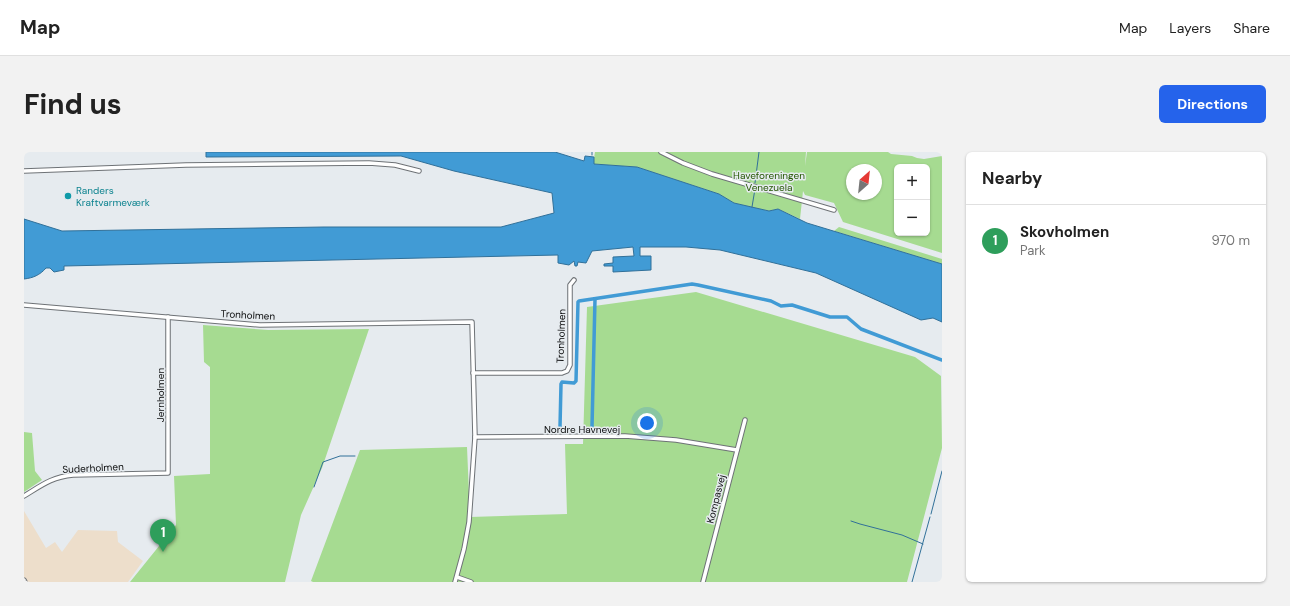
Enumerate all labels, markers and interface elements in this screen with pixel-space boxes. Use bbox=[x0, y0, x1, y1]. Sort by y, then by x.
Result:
text: Map bbox=[20, 15, 60, 40]
text: Map bbox=[1119, 19, 1147, 37]
text: Layers bbox=[1169, 19, 1211, 37]
text: Share bbox=[1233, 19, 1270, 37]
button: Directions bbox=[1159, 85, 1266, 123]
text: Find us bbox=[24, 86, 122, 123]
north arrow bbox=[846, 164, 882, 200]
map controls bbox=[894, 164, 930, 236]
button: + bbox=[894, 164, 930, 200]
text: Nearby bbox=[982, 167, 1042, 189]
park label: Haveforeningen Venezuela bbox=[733, 169, 805, 194]
place label: Randers Kraftvarmeværk bbox=[76, 184, 150, 209]
marker: Randers Kraftvarmeværk bbox=[63, 191, 73, 201]
button: − bbox=[894, 200, 930, 236]
text: Skovholmen bbox=[1020, 222, 1109, 242]
text: 1 bbox=[993, 232, 997, 249]
text: 970 m bbox=[1211, 232, 1250, 249]
text: Park bbox=[1020, 242, 1046, 259]
street label: Tronholmen bbox=[220, 307, 276, 323]
street label: Tronholmen bbox=[554, 308, 568, 363]
street label: Jernholmen bbox=[154, 368, 167, 422]
your location bbox=[637, 413, 657, 433]
street label: Nordre Havnevej bbox=[544, 423, 620, 436]
street label: Suderholmen bbox=[62, 460, 124, 476]
street label: Kompasvej bbox=[704, 473, 728, 525]
pin: 1 bbox=[150, 519, 176, 552]

